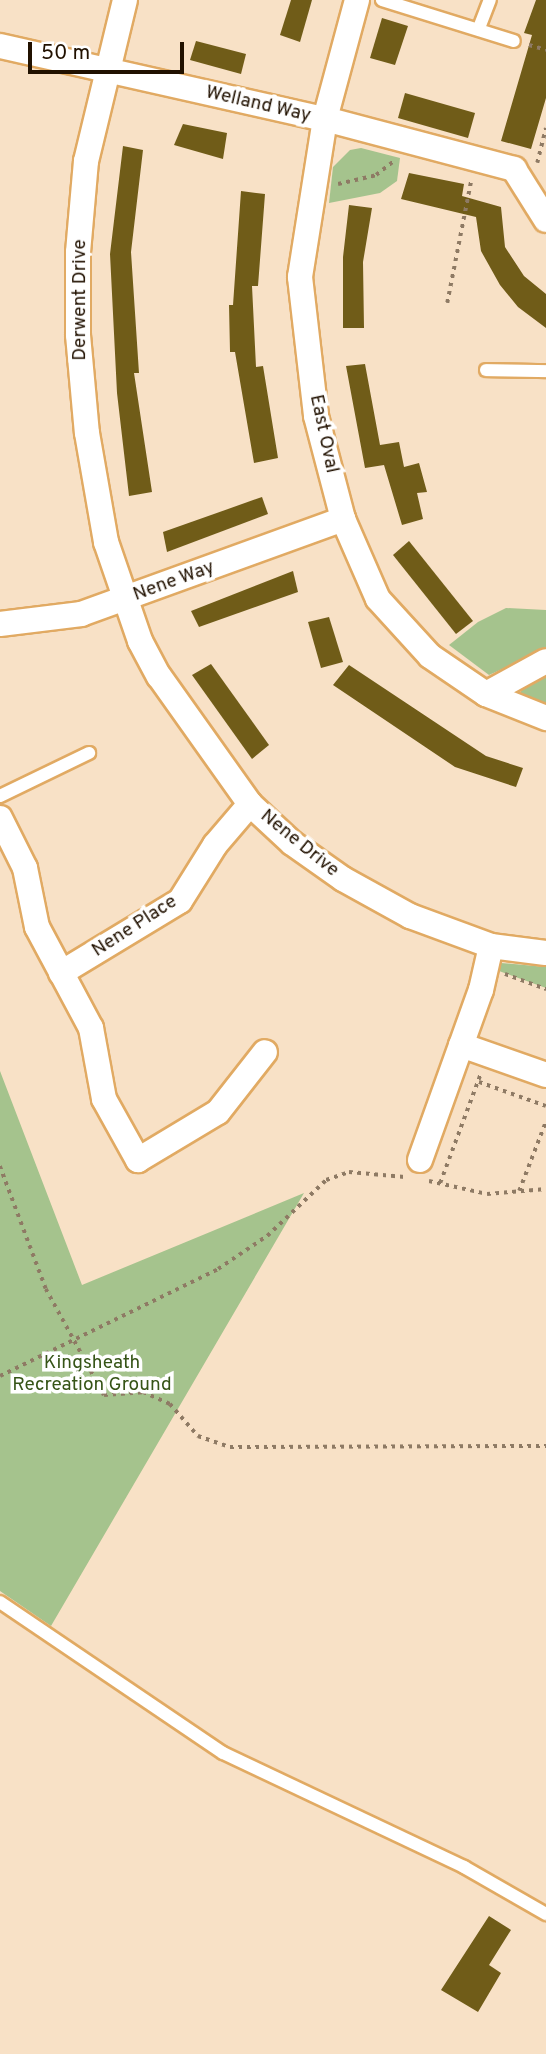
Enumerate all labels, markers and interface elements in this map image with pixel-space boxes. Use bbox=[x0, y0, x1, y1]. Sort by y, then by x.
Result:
scale bar bbox=[32, 28, 187, 72]
text: 50 m bbox=[41, 40, 90, 67]
street label: Welland Way bbox=[203, 82, 313, 128]
street label: Derwent Drive bbox=[70, 239, 92, 361]
street label: East Oval bbox=[304, 393, 342, 475]
street label: Nene Way bbox=[130, 557, 218, 607]
street label: Nene Drive bbox=[255, 805, 343, 883]
street label: Nene Place bbox=[88, 891, 182, 963]
park label: Kingsheath Recreation Ground bbox=[12, 1353, 172, 1397]

